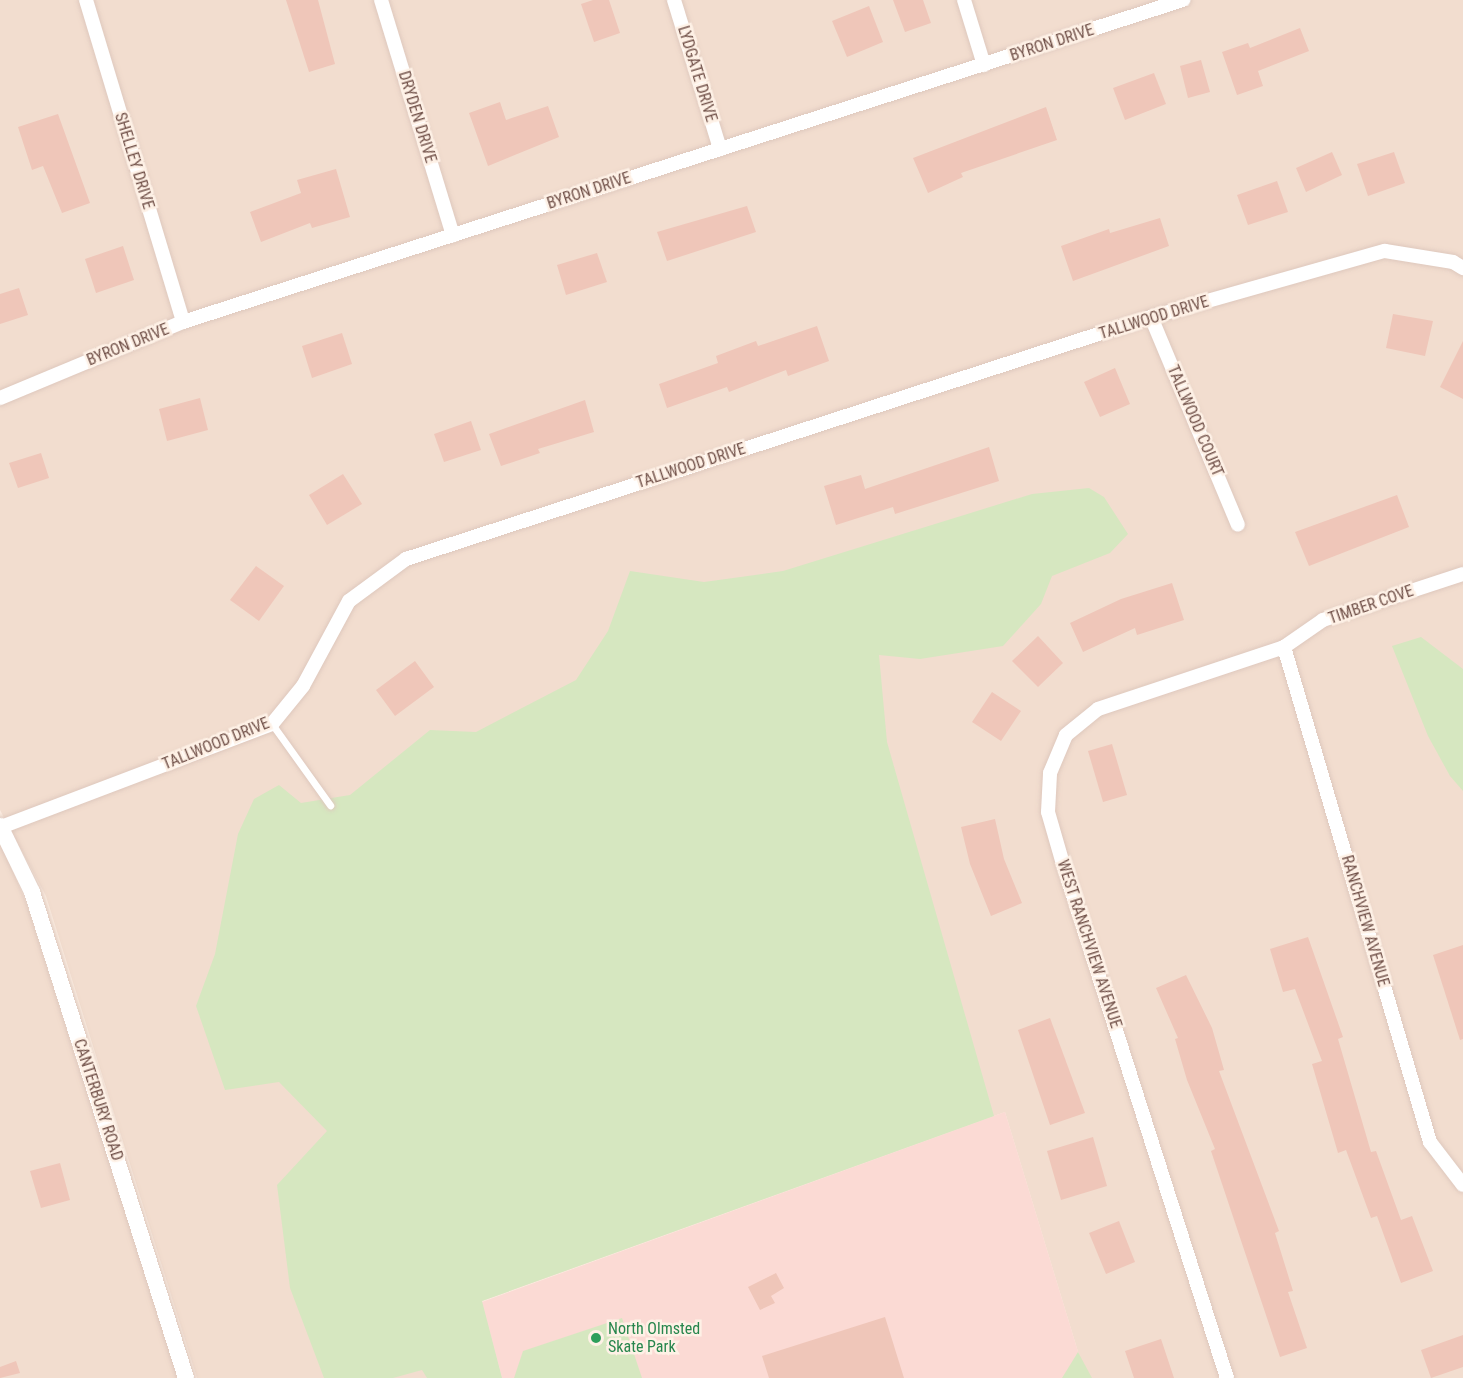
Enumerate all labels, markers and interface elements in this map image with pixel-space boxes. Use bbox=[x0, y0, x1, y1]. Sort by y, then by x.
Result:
street label: BYRON DRIVE bbox=[1008, 20, 1096, 66]
street label: LYDGATE DRIVE bbox=[673, 24, 721, 124]
street label: DRYDEN DRIVE bbox=[394, 69, 440, 165]
street label: SHELLEY DRIVE bbox=[110, 110, 158, 212]
street label: BYRON DRIVE bbox=[545, 168, 633, 214]
street label: TALLWOOD DRIVE bbox=[1097, 292, 1211, 344]
street label: BYRON DRIVE bbox=[84, 320, 172, 370]
street label: TALLWOOD COURT bbox=[1163, 362, 1227, 480]
street label: TALLWOOD DRIVE bbox=[634, 439, 748, 493]
street label: TIMBER COVE bbox=[1326, 581, 1416, 629]
street label: TALLWOOD DRIVE bbox=[160, 714, 272, 774]
street label: RANCHVIEW AVENUE bbox=[1337, 853, 1393, 989]
street label: WEST RANCHVIEW AVENUE bbox=[1053, 857, 1125, 1031]
street label: CANTERBURY ROAD bbox=[69, 1037, 127, 1163]
place label: North Olmsted Skate Park bbox=[608, 1319, 700, 1357]
marker: North Olmsted Skate Park bbox=[589, 1331, 603, 1345]

